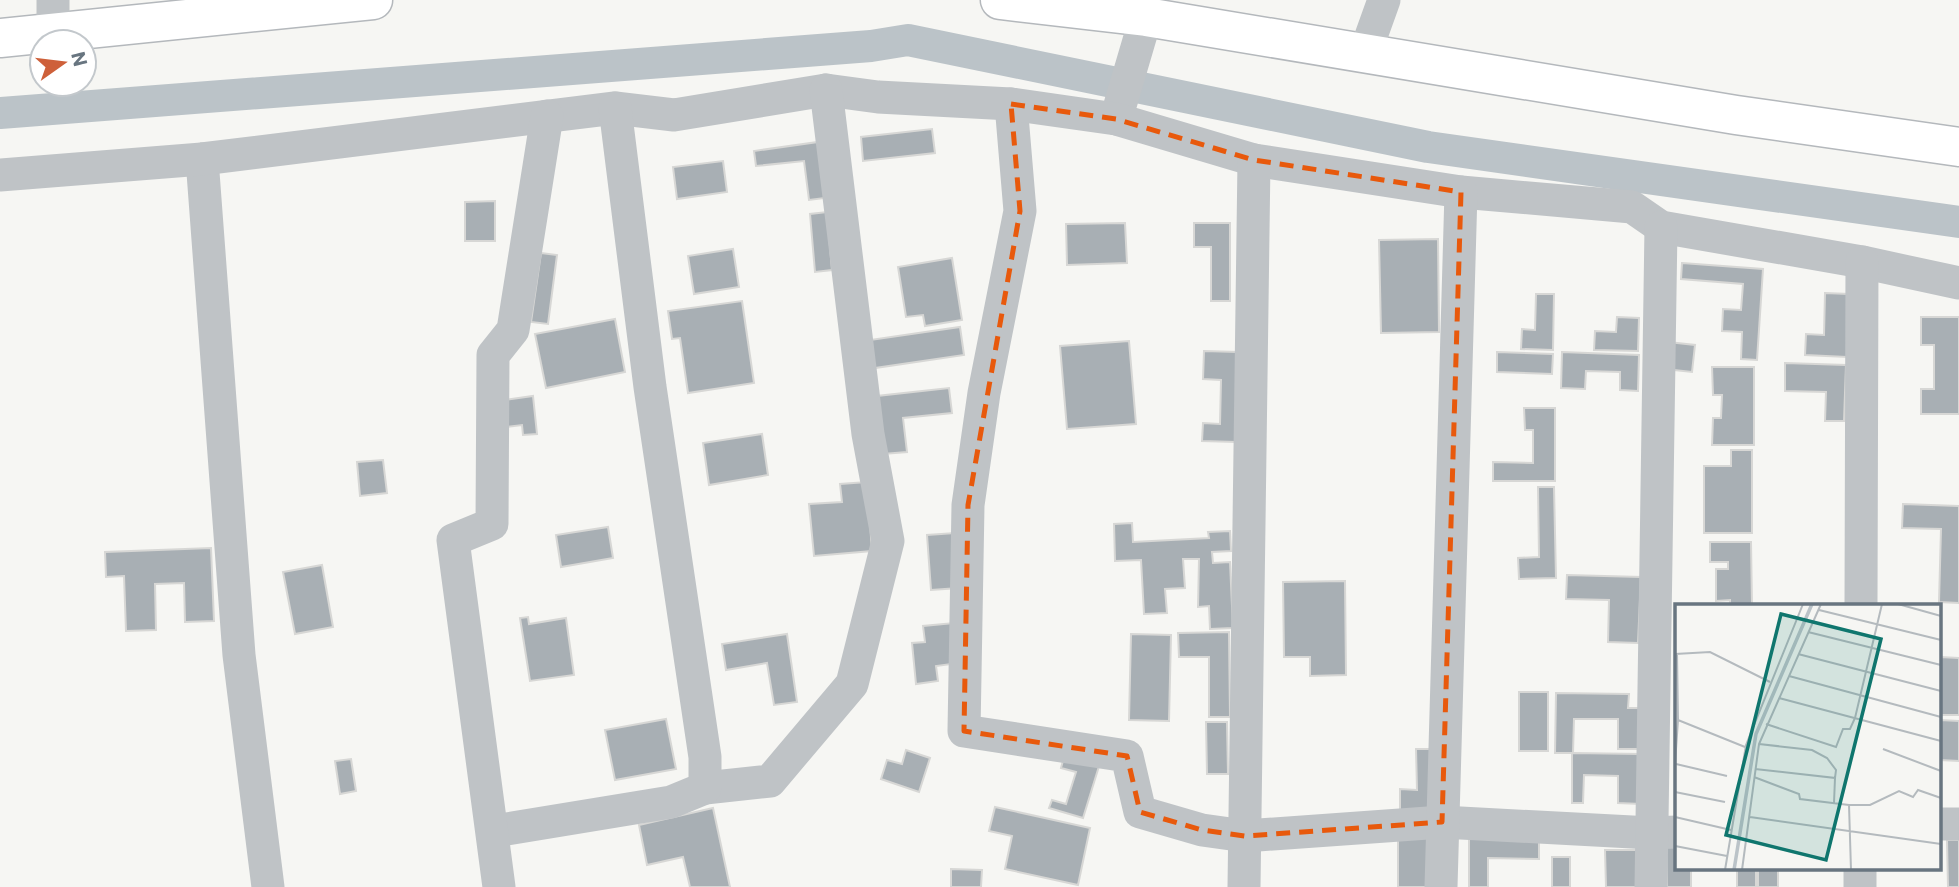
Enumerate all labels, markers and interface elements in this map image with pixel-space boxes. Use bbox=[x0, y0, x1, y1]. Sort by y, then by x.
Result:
north arrow bbox=[28, 28, 98, 98]
text: N bbox=[67, 49, 93, 68]
inset map bbox=[1675, 604, 1941, 870]

